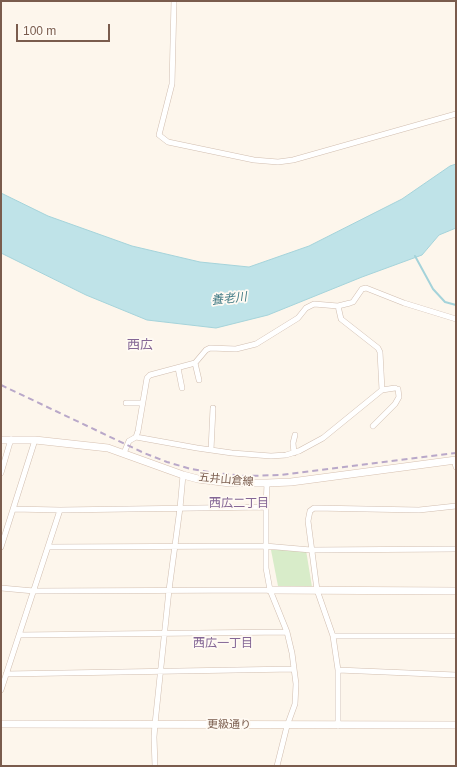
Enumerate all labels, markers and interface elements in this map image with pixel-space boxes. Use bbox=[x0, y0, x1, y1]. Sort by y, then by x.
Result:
scale bar bbox=[18, 16, 112, 42]
text: 100 m bbox=[23, 24, 56, 38]
water label: 養老川 bbox=[210, 290, 248, 308]
district label: 西広 bbox=[127, 337, 153, 353]
street label: 五井山倉線 bbox=[198, 471, 254, 489]
district label: 西広二丁目 bbox=[209, 497, 269, 511]
district label: 西広一丁目 bbox=[193, 637, 253, 651]
street label: 更級通り bbox=[207, 718, 251, 732]

